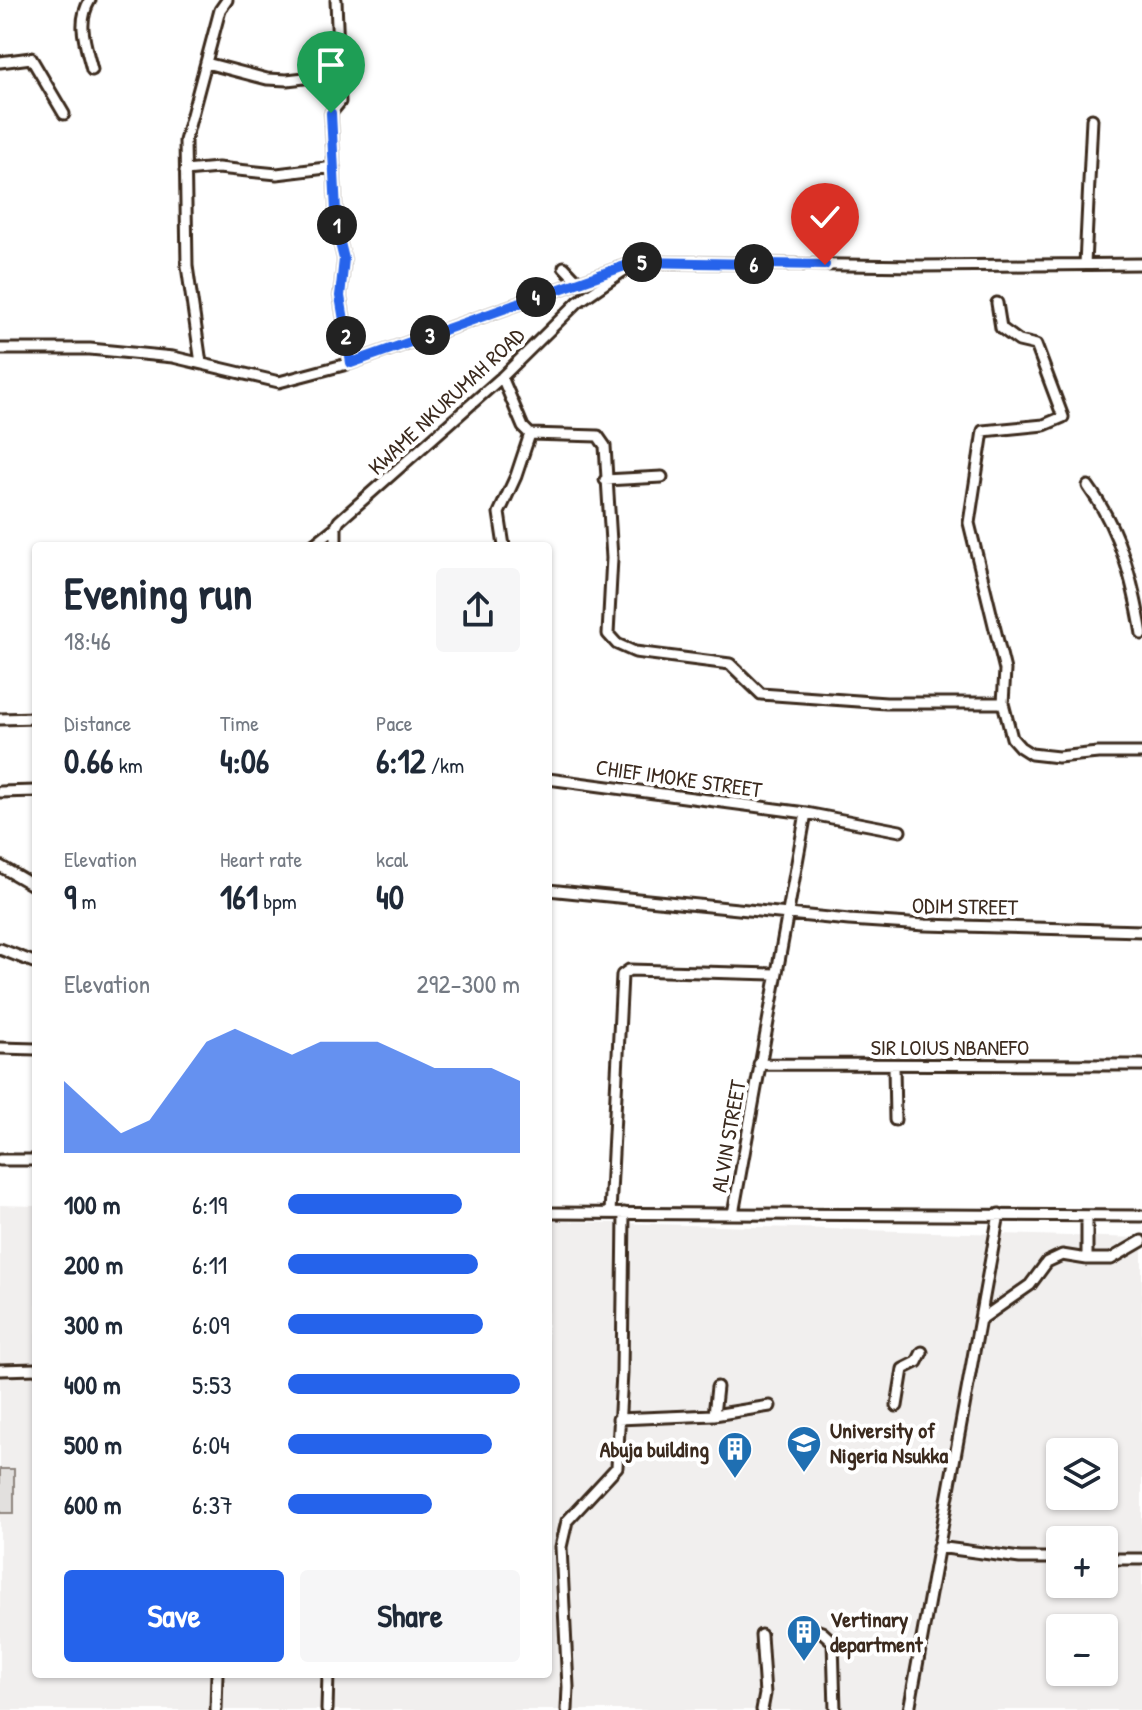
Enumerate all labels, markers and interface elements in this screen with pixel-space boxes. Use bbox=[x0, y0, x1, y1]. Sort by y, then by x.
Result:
pin bbox=[297, 31, 365, 113]
icon: arrive bbox=[309, 43, 353, 87]
pin bbox=[791, 183, 859, 265]
icon: check bbox=[803, 195, 847, 239]
pin: 1 bbox=[317, 205, 357, 245]
text: 1 bbox=[333, 210, 341, 240]
pin: 5 bbox=[622, 242, 662, 282]
pin: 6 bbox=[734, 244, 774, 284]
text: 5 bbox=[637, 247, 647, 277]
text: 6 bbox=[750, 249, 758, 279]
pin: 4 bbox=[516, 277, 556, 317]
text: 4 bbox=[532, 282, 540, 312]
pin: 3 bbox=[410, 315, 450, 355]
pin: 2 bbox=[326, 316, 366, 356]
street label: KWAME NKURUMAH ROAD bbox=[361, 320, 531, 481]
text: 3 bbox=[425, 320, 435, 350]
text: 2 bbox=[341, 321, 351, 351]
text: Evening run bbox=[64, 563, 252, 623]
button: share bbox=[436, 568, 520, 652]
text: 18:46 bbox=[64, 623, 111, 658]
text: Distance bbox=[64, 708, 131, 738]
text: Time bbox=[220, 708, 259, 738]
text: Pace bbox=[376, 708, 413, 738]
text: 0.66 bbox=[64, 738, 114, 784]
text: 4:06 bbox=[220, 738, 269, 784]
text: 6:12 bbox=[376, 738, 426, 784]
text: km bbox=[114, 750, 143, 780]
text: /km bbox=[426, 750, 464, 780]
street label: CHIEF IMOKE STREET bbox=[594, 751, 765, 805]
text: Elevation bbox=[64, 844, 137, 874]
text: Heart rate bbox=[220, 844, 302, 874]
text: kcal bbox=[376, 844, 408, 874]
text: 9 bbox=[64, 874, 76, 920]
text: 161 bbox=[220, 874, 258, 920]
text: 40 bbox=[376, 874, 404, 920]
text: m bbox=[76, 886, 97, 916]
text: bpm bbox=[258, 886, 297, 916]
street label: ODIM STREET bbox=[912, 890, 1019, 922]
text: Elevation bbox=[64, 966, 150, 1001]
text: 292–300 m bbox=[417, 966, 520, 1001]
street label: SIR LOIUS NBANEFO bbox=[871, 1032, 1029, 1062]
street label: ALVIN STREET bbox=[703, 1077, 753, 1194]
text: 100 m bbox=[64, 1187, 120, 1222]
text: 6:19 bbox=[192, 1187, 227, 1222]
text: 200 m bbox=[64, 1247, 123, 1282]
text: 6:11 bbox=[192, 1247, 227, 1282]
text: 300 m bbox=[64, 1307, 123, 1342]
text: 6:09 bbox=[192, 1307, 230, 1342]
text: 400 m bbox=[64, 1367, 121, 1402]
text: 5:53 bbox=[192, 1367, 232, 1402]
place label: University of Nigeria Nsukka bbox=[830, 1415, 948, 1471]
school or university icon: University of Nigeria Nsukka bbox=[785, 1424, 823, 1474]
text: 500 m bbox=[64, 1427, 122, 1462]
text: 6:04 bbox=[192, 1427, 230, 1462]
building icon: Abuja building bbox=[716, 1430, 754, 1480]
place label: Abuja building bbox=[600, 1434, 709, 1465]
map controls bbox=[1046, 1438, 1118, 1686]
button: layers bbox=[1046, 1438, 1118, 1510]
text: 600 m bbox=[64, 1487, 121, 1522]
text: 6:37 bbox=[192, 1487, 233, 1522]
button: + bbox=[1046, 1526, 1118, 1598]
button: Save bbox=[64, 1570, 284, 1662]
button: Share bbox=[300, 1570, 520, 1662]
place label: Vertinary department bbox=[830, 1604, 924, 1660]
building icon: Vertinary department bbox=[785, 1613, 823, 1663]
button: − bbox=[1046, 1614, 1118, 1686]

